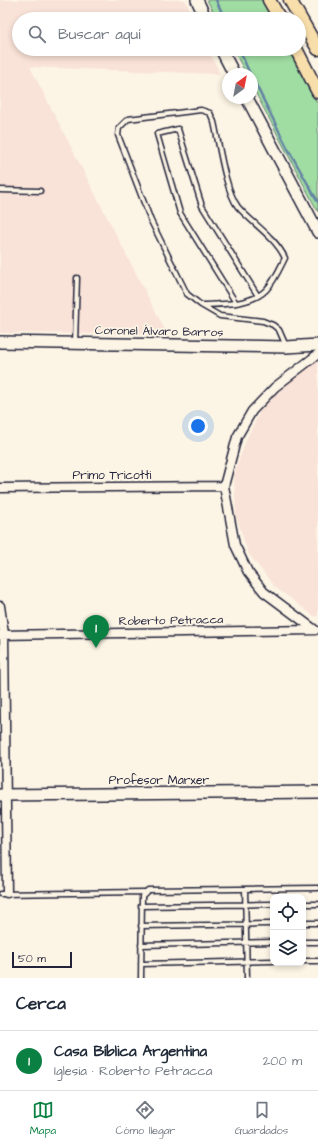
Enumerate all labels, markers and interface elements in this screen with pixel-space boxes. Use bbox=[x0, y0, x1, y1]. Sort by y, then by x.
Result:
search box bbox=[12, 12, 306, 56]
icon: search bbox=[26, 23, 48, 45]
text: Buscar aquí bbox=[58, 24, 140, 45]
north arrow bbox=[222, 68, 258, 104]
street label: Coronel Álvaro Barros bbox=[95, 322, 223, 341]
your location bbox=[188, 416, 208, 436]
street label: Primo Tricotti bbox=[73, 467, 152, 484]
street label: Roberto Petracca bbox=[119, 611, 223, 630]
pin: 1 bbox=[83, 615, 109, 648]
street label: Profesor Marxer bbox=[109, 772, 210, 789]
map controls bbox=[270, 894, 306, 966]
button: locate bbox=[270, 894, 306, 930]
button: layers bbox=[270, 930, 306, 966]
scale bar bbox=[12, 950, 72, 969]
text: 50 m bbox=[18, 951, 46, 966]
text: Cerca bbox=[16, 992, 66, 1016]
text: Casa Bíblica Argentina bbox=[54, 1041, 207, 1062]
text: 1 bbox=[28, 1052, 30, 1070]
text: 200 m bbox=[263, 1052, 302, 1070]
text: Iglesia · Roberto Petracca bbox=[54, 1062, 212, 1080]
tab: Mapa bbox=[30, 1099, 56, 1138]
tab: Cómo llegar bbox=[116, 1099, 175, 1138]
tab: Guardados bbox=[235, 1099, 288, 1138]

